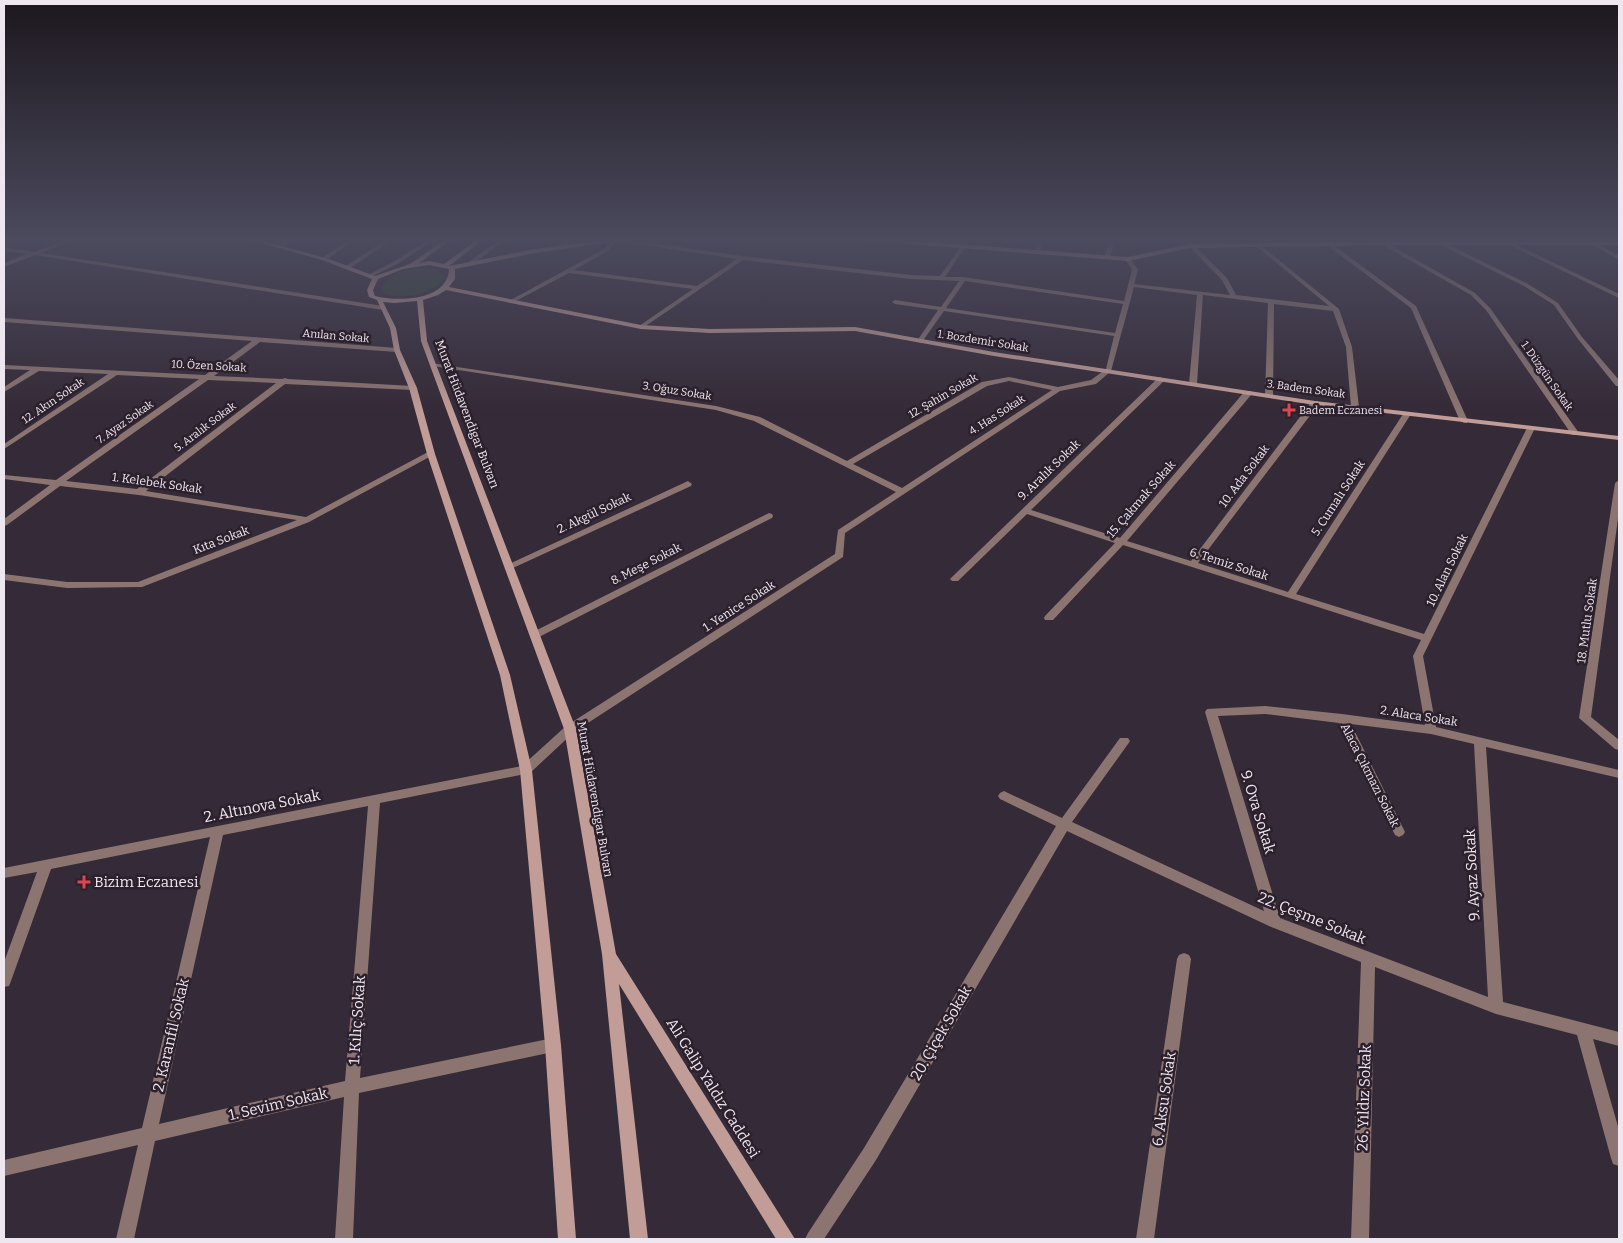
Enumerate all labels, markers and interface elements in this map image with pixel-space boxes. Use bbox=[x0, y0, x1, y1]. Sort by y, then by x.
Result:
street label: Anılan Sokak bbox=[302, 327, 371, 345]
street label: 1. Bozdemir Sokak bbox=[937, 327, 1030, 355]
street label: Murat Hüdavendigar Bulvarı bbox=[432, 338, 502, 491]
street label: 1. Düzgün Sokak bbox=[1518, 339, 1576, 414]
street label: 10. Özen Sokak bbox=[171, 358, 248, 374]
street label: 12. Şahin Sokak bbox=[906, 371, 980, 421]
street label: 12. Akın Sokak bbox=[19, 375, 87, 427]
street label: 3. Badem Sokak bbox=[1266, 377, 1347, 401]
street label: 3. Oğuz Sokak bbox=[642, 379, 713, 403]
street label: 4. Has Sokak bbox=[967, 392, 1028, 438]
street label: 7. Ayaz Sokak bbox=[94, 397, 157, 446]
street label: 5. Aralık Sokak bbox=[171, 399, 239, 454]
marker: Badem Eczanesi bbox=[1283, 404, 1295, 416]
place label: Badem Eczanesi bbox=[1299, 404, 1383, 417]
street label: 9. Aralık Sokak bbox=[1015, 437, 1083, 503]
street label: 10. Ada Sokak bbox=[1216, 442, 1272, 510]
street label: 15. Çakmak Sokak bbox=[1104, 457, 1178, 540]
street label: 5. Cumalı Sokak bbox=[1308, 457, 1368, 538]
street label: 1. Kelebek Sokak bbox=[111, 470, 203, 496]
street label: 2. Akgül Sokak bbox=[555, 490, 633, 536]
street label: Kıta Sokak bbox=[191, 523, 251, 557]
street label: 10. Alan Sokak bbox=[1423, 531, 1471, 608]
street label: 8. Meşe Sokak bbox=[608, 540, 684, 588]
street label: 6. Temiz Sokak bbox=[1188, 545, 1270, 583]
street label: 1. Yenice Sokak bbox=[700, 577, 778, 634]
street label: 18. Mutlu Sokak bbox=[1574, 577, 1600, 665]
street label: 2. Alaca Sokak bbox=[1379, 703, 1459, 729]
street label: Murat Hüdavendigar Bulvarı bbox=[574, 720, 616, 878]
street label: Alaca Çıkmazı Sokak bbox=[1338, 721, 1402, 829]
street label: 9. Ova Sokak bbox=[1237, 768, 1279, 856]
street label: 2. Altınova Sokak bbox=[202, 786, 322, 826]
street label: 9. Ayaz Sokak bbox=[1461, 828, 1483, 922]
place label: Bizim Eczanesi bbox=[94, 873, 199, 891]
marker: Bizim Eczanesi bbox=[78, 876, 90, 888]
street label: 22. Çeşme Sokak bbox=[1255, 888, 1369, 948]
street label: 1. Kılıç Sokak bbox=[345, 975, 369, 1065]
street label: 2. Karanfil Sokak bbox=[149, 976, 193, 1093]
street label: 20. Çiçek Sokak bbox=[907, 982, 976, 1083]
street label: Ali Galip Yaldız Caddesi bbox=[663, 1015, 764, 1162]
street label: 26. Yıldız Sokak bbox=[1353, 1044, 1375, 1151]
street label: 6. Aksu Sokak bbox=[1148, 1050, 1180, 1147]
street label: 1. Sevim Sokak bbox=[227, 1084, 330, 1124]

